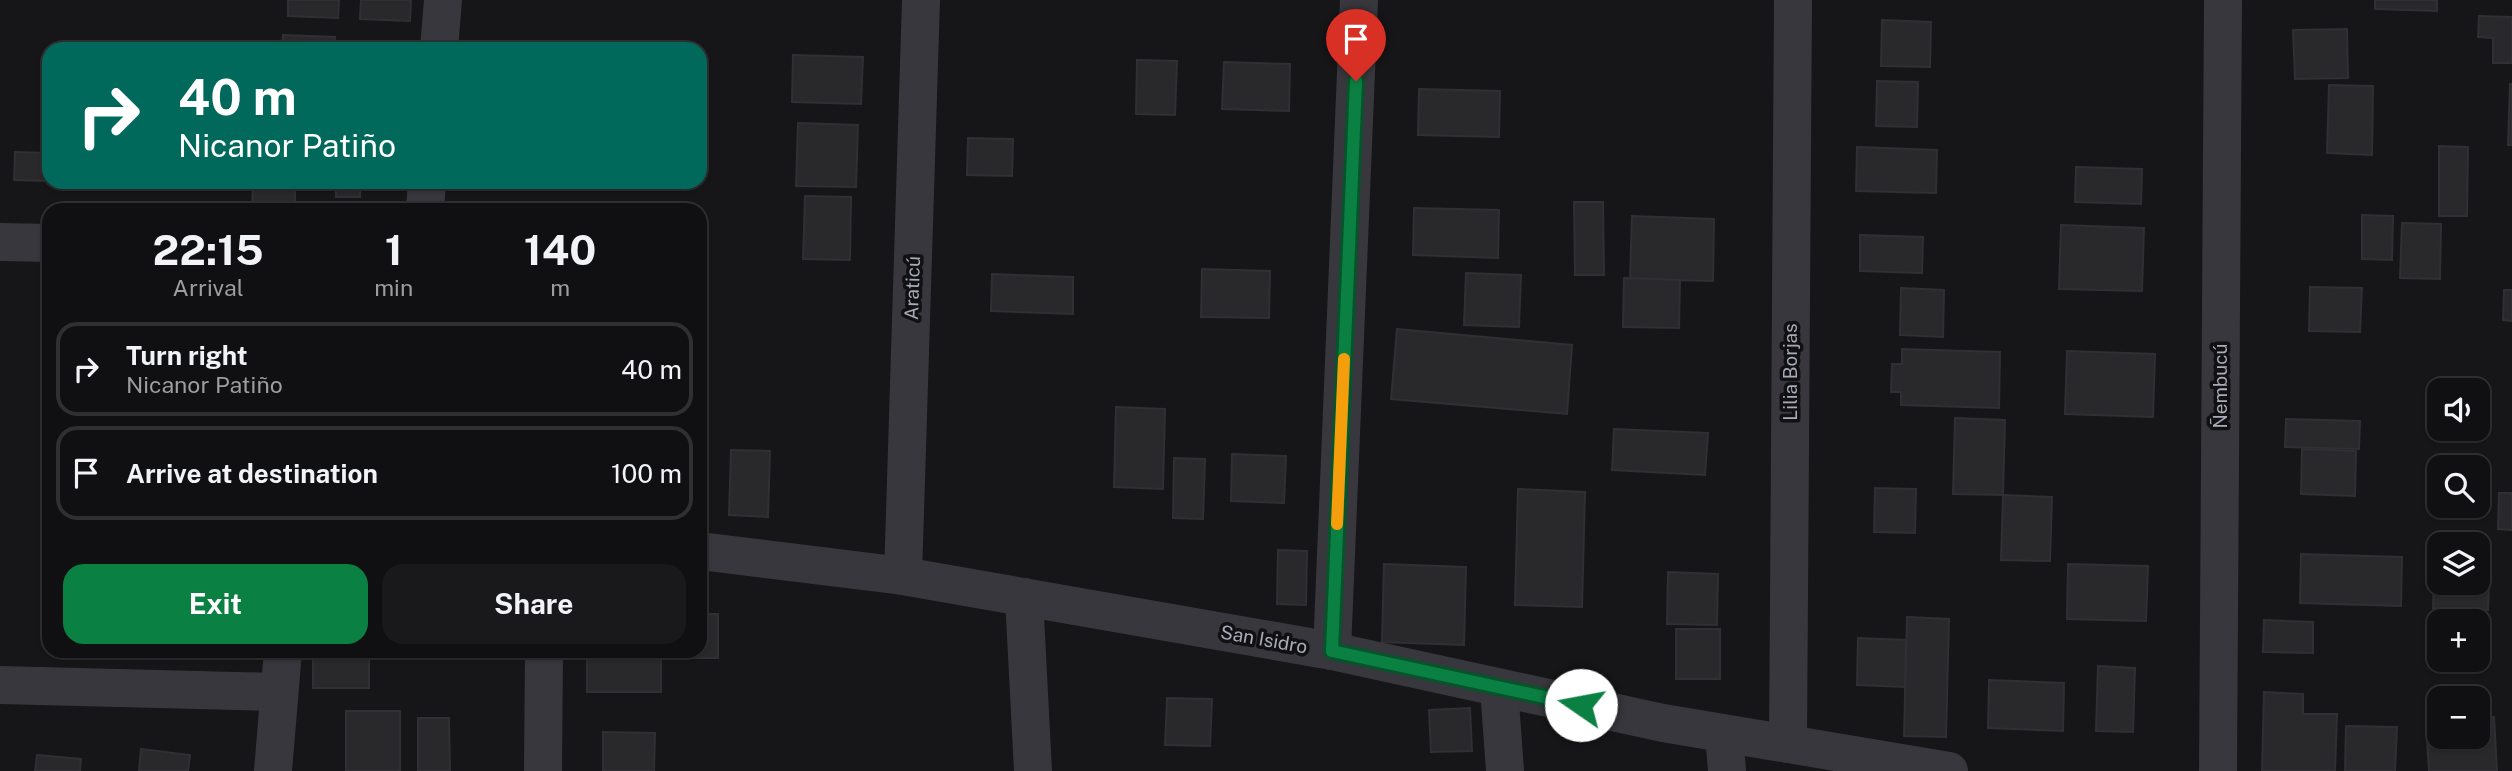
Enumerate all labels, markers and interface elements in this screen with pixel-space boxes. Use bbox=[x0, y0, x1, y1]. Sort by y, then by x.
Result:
pin bbox=[1326, 9, 1386, 81]
icon: arrive bbox=[1337, 20, 1375, 58]
text: 40 m bbox=[178, 68, 297, 126]
icon: right bbox=[63, 70, 154, 161]
text: Nicanor Patiño bbox=[178, 127, 396, 164]
text: 22:15 bbox=[153, 225, 264, 274]
text: 1 bbox=[385, 225, 403, 274]
text: 140 bbox=[524, 225, 596, 274]
street label: Araticú bbox=[900, 256, 924, 320]
text: Arrival bbox=[173, 274, 244, 301]
text: min bbox=[374, 274, 413, 301]
text: m bbox=[550, 274, 570, 301]
street label: Lilia Borjas bbox=[1779, 323, 1801, 421]
text: Turn right bbox=[126, 340, 248, 371]
street label: Ñembucú bbox=[2209, 343, 2231, 429]
icon: right bbox=[67, 350, 105, 388]
text: 40 m bbox=[621, 354, 682, 385]
text: Nicanor Patiño bbox=[126, 371, 283, 398]
map controls bbox=[2427, 378, 2490, 749]
button: sound bbox=[2427, 378, 2490, 441]
icon: arrive bbox=[67, 454, 105, 492]
button: search bbox=[2427, 455, 2490, 518]
text: Arrive at destination bbox=[126, 458, 378, 489]
text: 100 m bbox=[611, 458, 682, 489]
button: layers bbox=[2427, 532, 2490, 595]
button: Exit bbox=[63, 564, 368, 644]
button: Share bbox=[382, 564, 686, 644]
button: + bbox=[2427, 609, 2490, 672]
street label: San Isidro bbox=[1219, 621, 1309, 657]
position arrow bbox=[1544, 668, 1618, 742]
button: − bbox=[2427, 686, 2490, 749]

